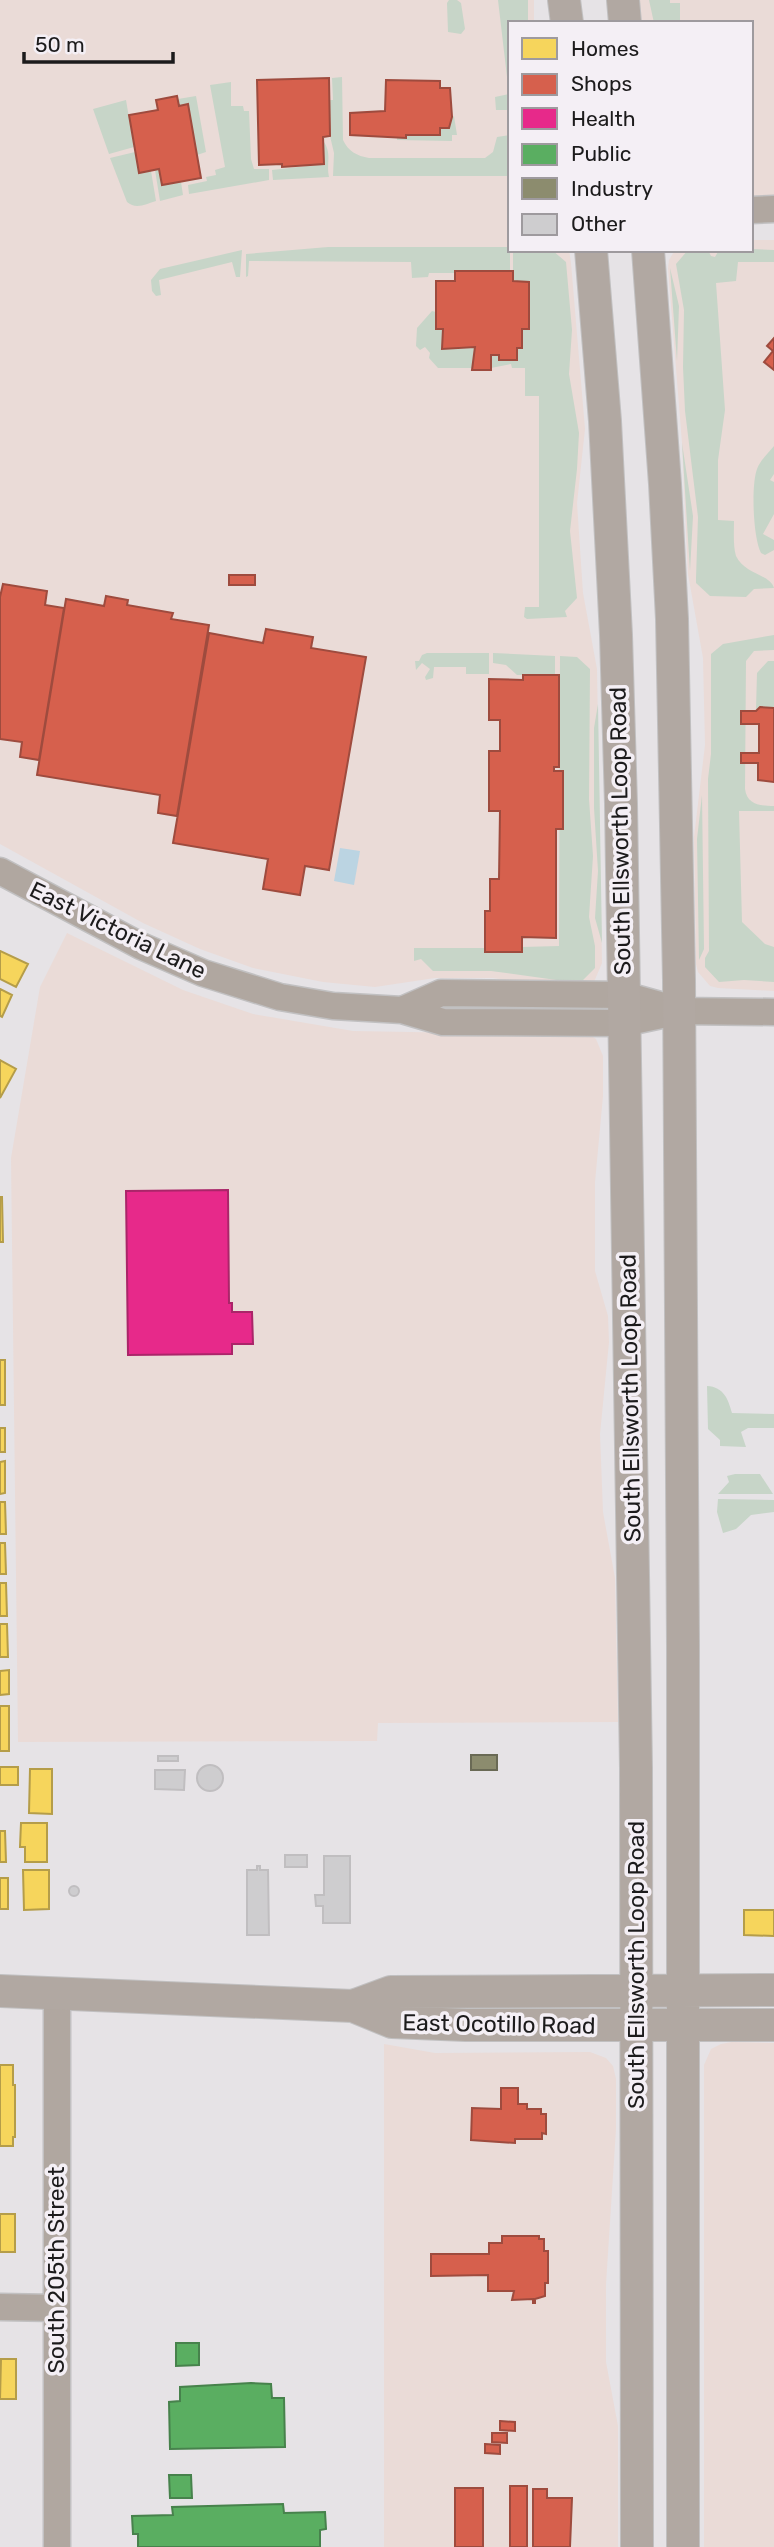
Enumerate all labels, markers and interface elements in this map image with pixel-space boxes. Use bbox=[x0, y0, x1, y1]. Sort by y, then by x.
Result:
scale bar bbox=[24, 21, 173, 65]
legend bbox=[508, 21, 753, 252]
text: 50 m bbox=[35, 32, 85, 57]
text: Homes bbox=[571, 36, 639, 61]
text: Shops bbox=[571, 71, 632, 96]
text: Health bbox=[571, 106, 635, 131]
text: Public bbox=[571, 141, 631, 166]
text: Industry bbox=[571, 176, 653, 201]
text: Other bbox=[571, 211, 626, 236]
street label: South Ellsworth Loop Road bbox=[603, 687, 637, 975]
street label: East Victoria Lane bbox=[25, 875, 211, 985]
street label: South Ellsworth Loop Road bbox=[613, 1254, 647, 1542]
street label: South Ellsworth Loop Road bbox=[622, 1821, 650, 2109]
street label: East Ocotillo Road bbox=[402, 2008, 596, 2040]
street label: South 205th Street bbox=[42, 2167, 70, 2373]

